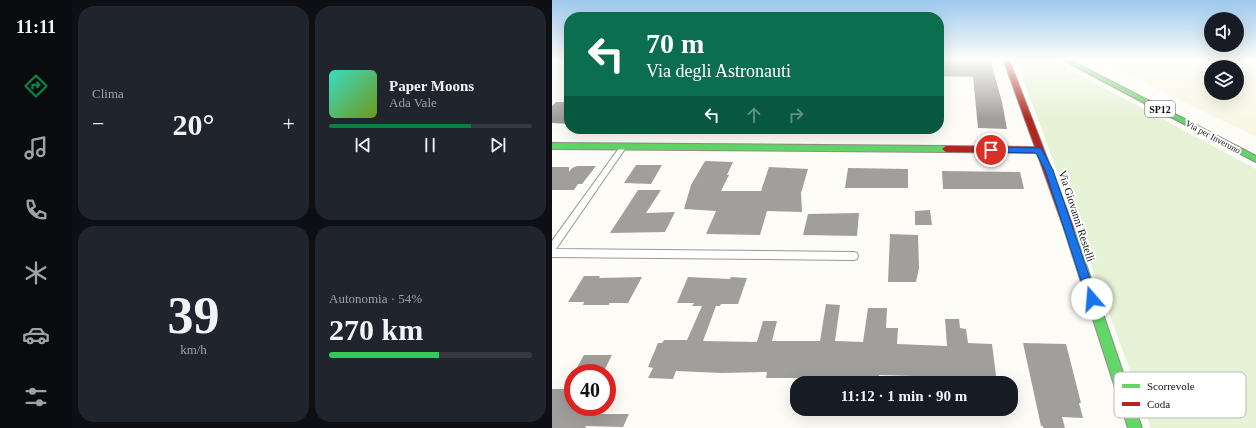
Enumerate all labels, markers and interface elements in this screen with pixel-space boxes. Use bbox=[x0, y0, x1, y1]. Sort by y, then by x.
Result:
map controls bbox=[1204, 12, 1244, 100]
button: sound bbox=[1204, 12, 1244, 52]
text: 11:11 bbox=[16, 17, 56, 37]
icon: left bbox=[580, 28, 632, 80]
text: 70 m bbox=[646, 28, 704, 59]
button: layers bbox=[1204, 60, 1244, 100]
text: Via degli Astronauti bbox=[646, 61, 791, 81]
icon: directions bbox=[22, 72, 50, 100]
text: Paper Moons bbox=[389, 78, 474, 94]
text: Clima bbox=[92, 86, 124, 101]
text: Ada Vale bbox=[389, 95, 437, 110]
road number: SP12 bbox=[1145, 101, 1175, 117]
icon: left bbox=[701, 104, 723, 126]
icon: ahead bbox=[743, 104, 765, 126]
icon: right bbox=[785, 104, 807, 126]
text: 20° bbox=[173, 108, 215, 141]
text: − bbox=[92, 111, 104, 136]
text: + bbox=[283, 111, 295, 136]
street label: Via per Inveruno bbox=[1184, 118, 1243, 156]
pin bbox=[974, 133, 1008, 167]
icon: music bbox=[22, 134, 50, 162]
icon: previous bbox=[352, 134, 374, 156]
icon: pause bbox=[419, 134, 441, 156]
icon: next bbox=[487, 134, 509, 156]
icon: arrive bbox=[980, 139, 1002, 161]
street label: Via Giovanni Restelli bbox=[1057, 169, 1097, 263]
icon: phone bbox=[22, 196, 50, 224]
icon: climate bbox=[22, 259, 50, 287]
position arrow bbox=[1071, 278, 1113, 320]
text: 39 bbox=[168, 287, 220, 344]
text: Autonomia · 54% bbox=[329, 291, 422, 306]
text: 270 km bbox=[329, 313, 423, 346]
icon: car bbox=[22, 321, 50, 349]
text: km/h bbox=[180, 342, 207, 357]
speed limit sign: 40 bbox=[564, 364, 616, 416]
legend bbox=[1114, 372, 1246, 418]
text: Scorrevole bbox=[1147, 380, 1195, 392]
icon: filters bbox=[22, 383, 50, 411]
text: 11:12 · 1 min · 90 m bbox=[841, 388, 967, 404]
text: Coda bbox=[1147, 398, 1170, 410]

